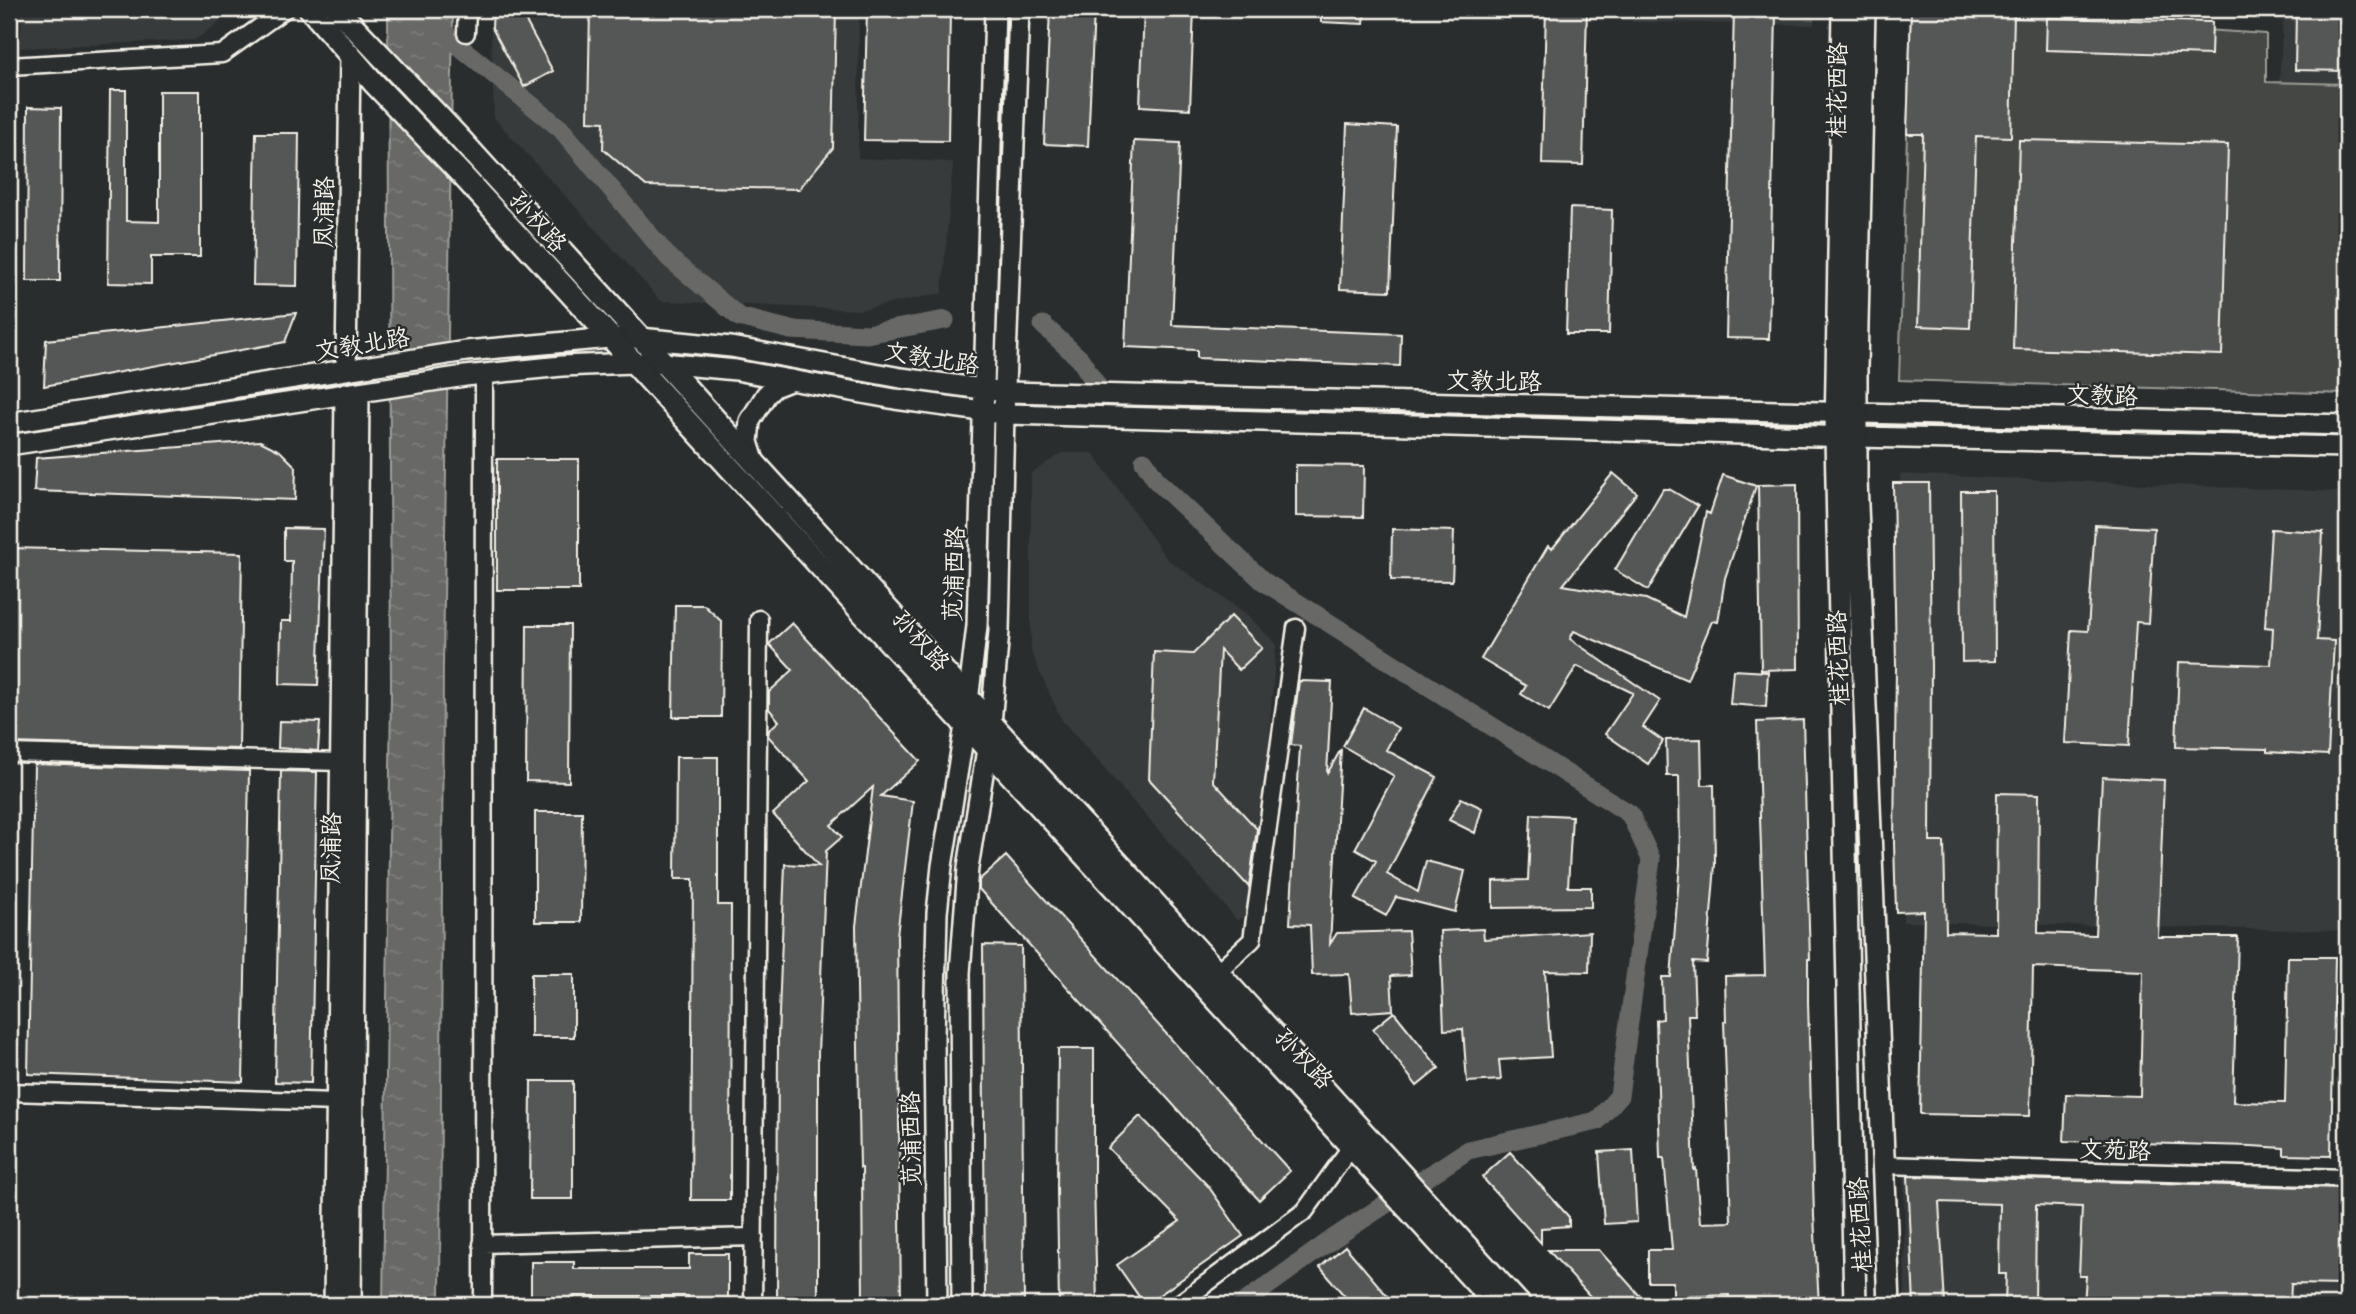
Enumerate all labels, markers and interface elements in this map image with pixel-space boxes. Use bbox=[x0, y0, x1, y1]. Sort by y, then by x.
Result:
street label: 桂花西路 bbox=[1819, 42, 1853, 138]
street label: 凤浦路 bbox=[306, 176, 340, 248]
street label: 孙权路 bbox=[503, 184, 575, 258]
street label: 文教北路 bbox=[312, 320, 412, 366]
street label: 文教北路 bbox=[882, 334, 982, 380]
street label: 文教北路 bbox=[1446, 363, 1542, 397]
street label: 文教路 bbox=[2065, 377, 2139, 411]
street label: 苋浦西路 bbox=[935, 525, 971, 623]
street label: 孙权路 bbox=[886, 603, 958, 677]
street label: 桂花西路 bbox=[1819, 609, 1855, 707]
street label: 凤浦路 bbox=[313, 812, 347, 884]
street label: 孙权路 bbox=[1269, 1021, 1341, 1095]
street label: 苋浦西路 bbox=[893, 1091, 927, 1187]
street label: 文苑路 bbox=[2078, 1132, 2152, 1166]
street label: 桂花西路 bbox=[1841, 1176, 1877, 1274]

